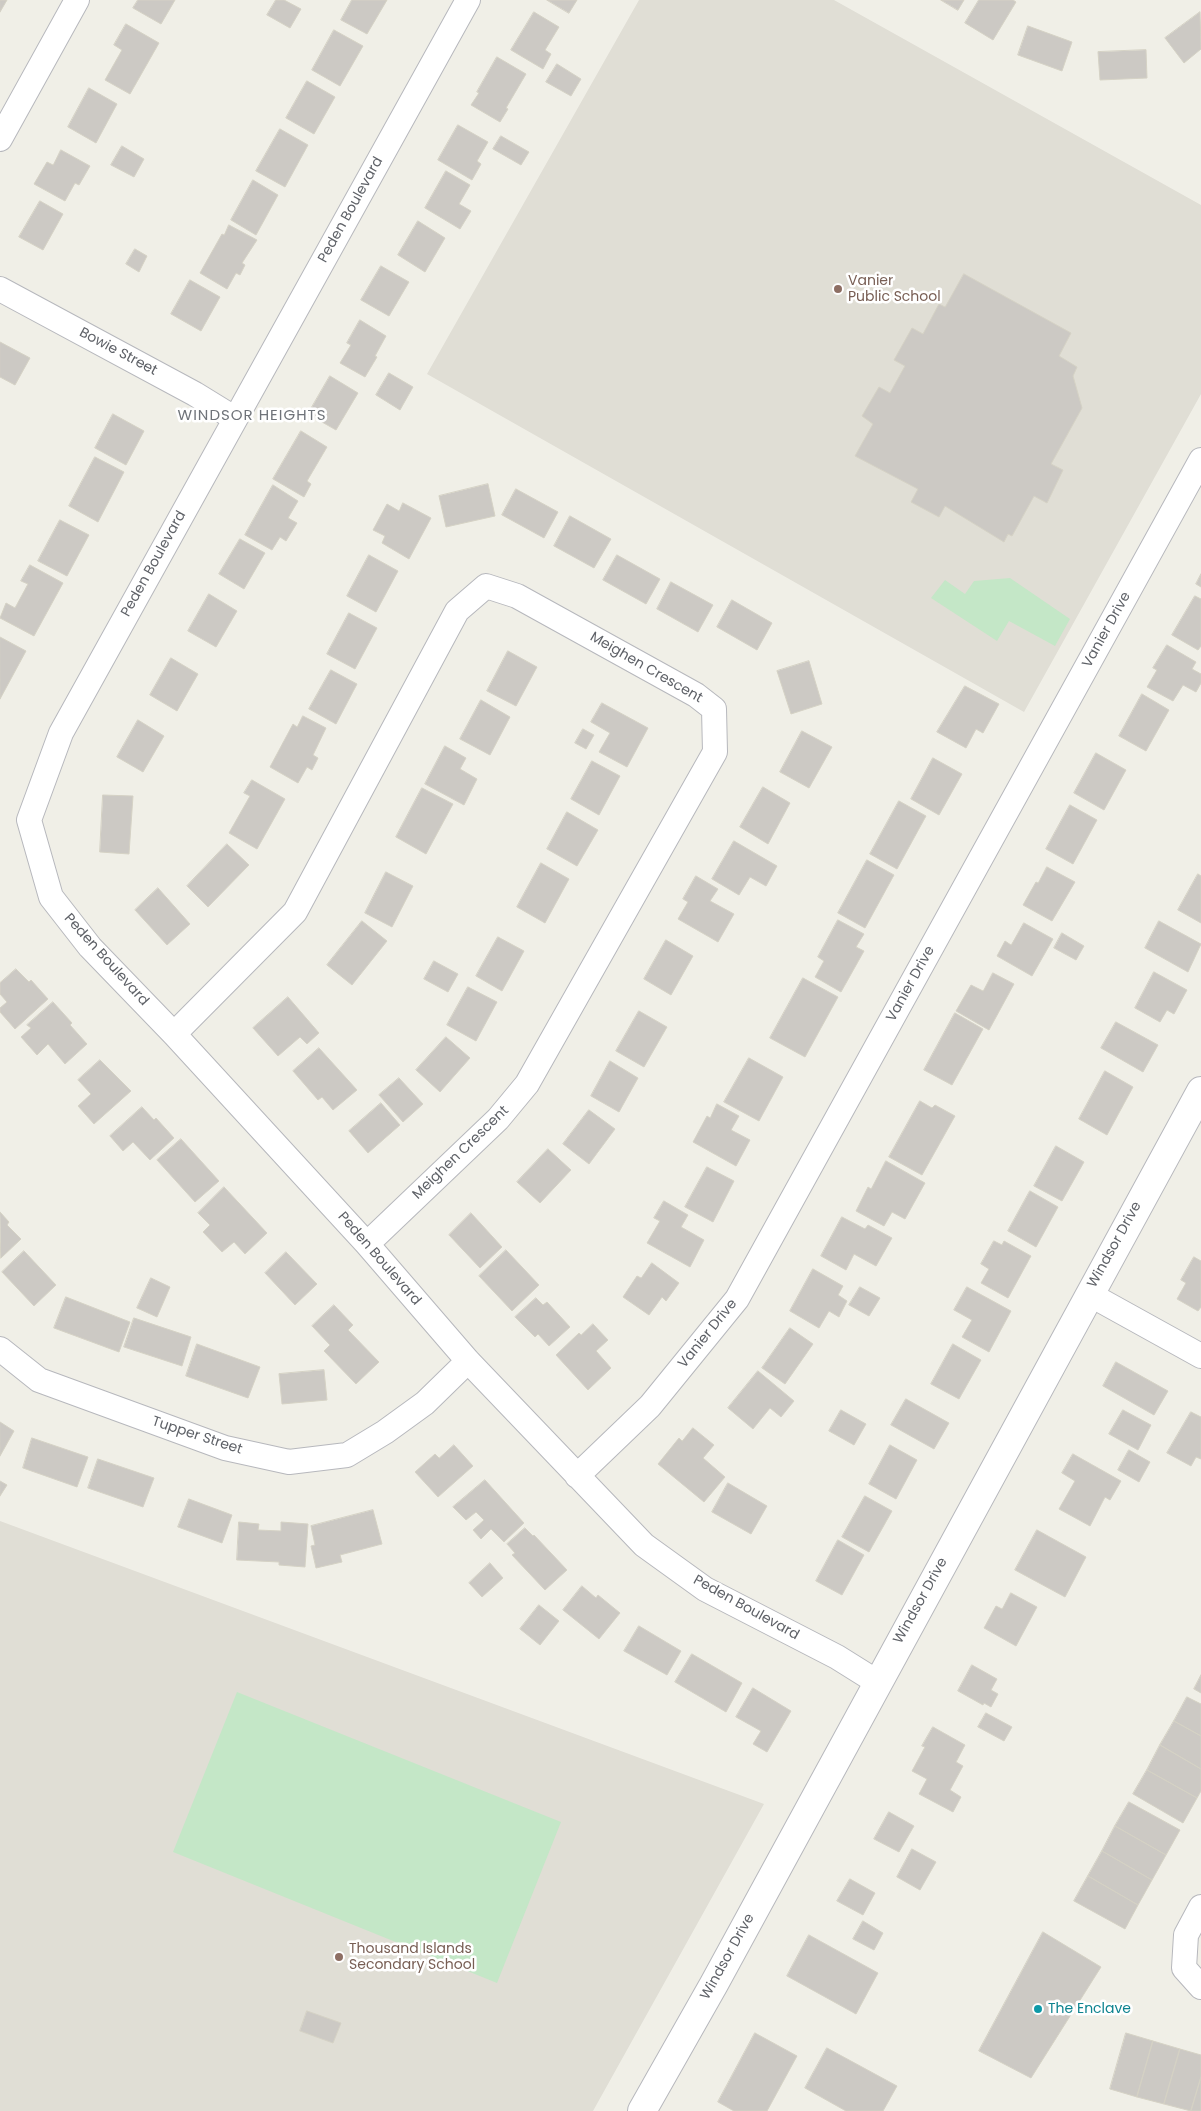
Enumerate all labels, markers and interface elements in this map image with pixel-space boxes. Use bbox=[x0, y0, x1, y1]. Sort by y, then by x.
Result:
street label: Peden Boulevard bbox=[315, 154, 387, 266]
place label: Vanier Public School bbox=[848, 273, 941, 306]
marker: Vanier Public School bbox=[832, 283, 844, 295]
street label: Bowie Street bbox=[76, 324, 160, 380]
district label: WINDSOR HEIGHTS bbox=[176, 407, 328, 425]
street label: Peden Boulevard bbox=[118, 508, 190, 620]
street label: Vanier Drive bbox=[1079, 589, 1135, 671]
street label: Meighen Crescent bbox=[587, 629, 705, 707]
street label: Peden Boulevard bbox=[60, 910, 152, 1010]
street label: Vanier Drive bbox=[883, 943, 939, 1025]
street label: Meighen Crescent bbox=[409, 1103, 513, 1203]
street label: Windsor Drive bbox=[1084, 1199, 1146, 1291]
street label: Peden Boulevard bbox=[334, 1209, 424, 1309]
street label: Vanier Drive bbox=[675, 1296, 741, 1372]
street label: Tupper Street bbox=[150, 1413, 244, 1459]
street label: Windsor Drive bbox=[890, 1555, 952, 1647]
street label: Peden Boulevard bbox=[690, 1572, 802, 1644]
street label: Windsor Drive bbox=[697, 1911, 759, 2003]
place label: Thousand Islands Secondary School bbox=[349, 1941, 475, 1974]
marker: Thousand Islands Secondary School bbox=[333, 1951, 345, 1963]
place label: The Enclave bbox=[1048, 2001, 1131, 2017]
marker: The Enclave bbox=[1032, 2003, 1044, 2015]

